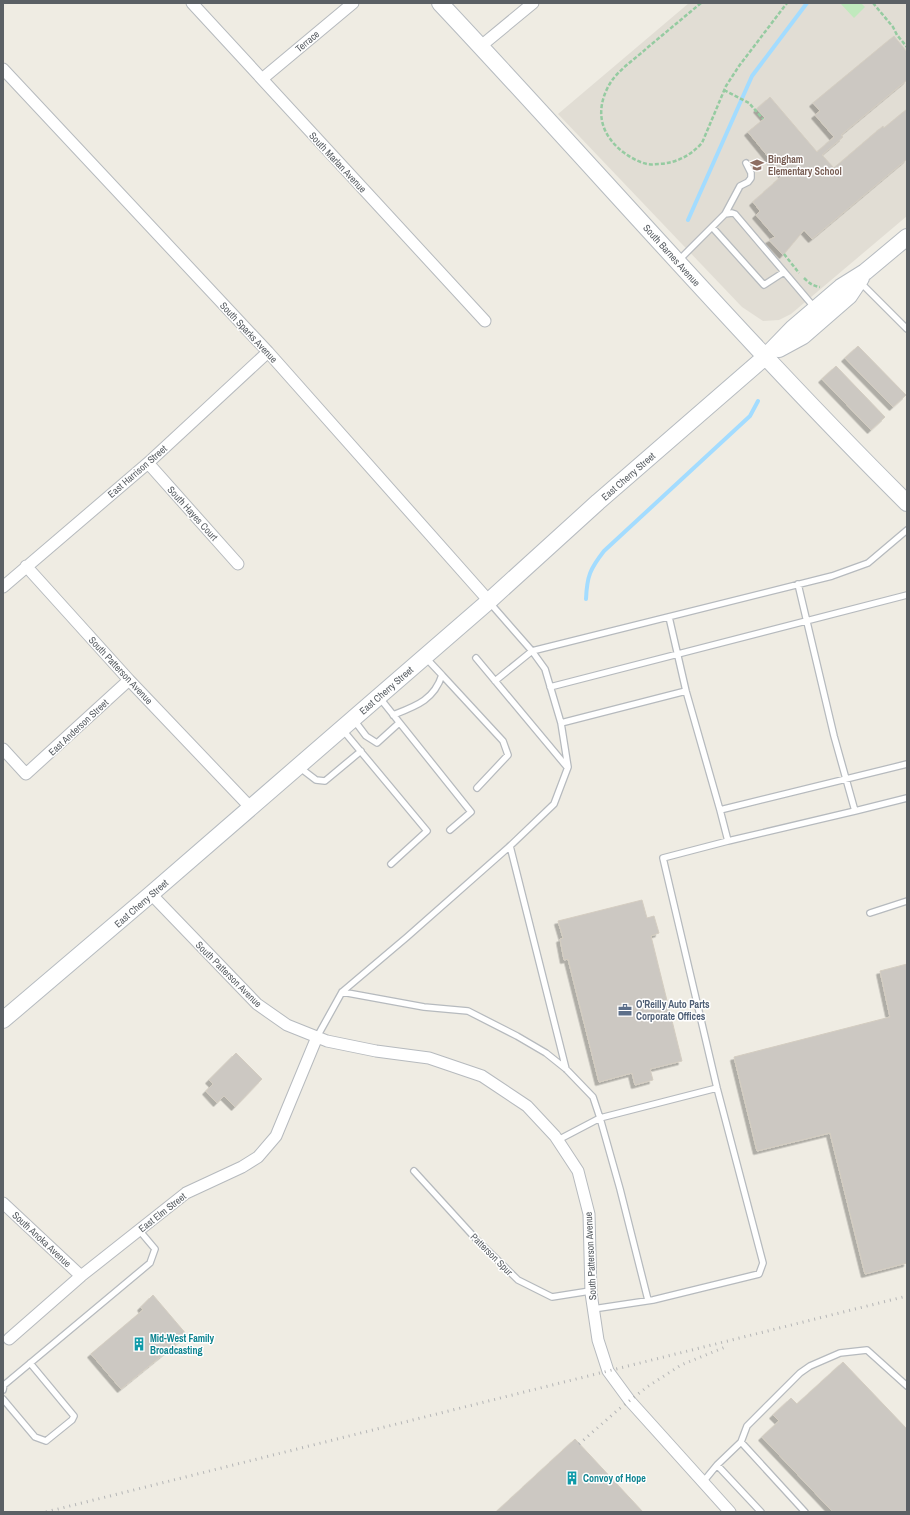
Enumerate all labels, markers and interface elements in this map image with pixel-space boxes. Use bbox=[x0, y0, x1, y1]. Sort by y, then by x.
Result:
street label: Terrace bbox=[293, 27, 322, 55]
street label: South Marlan Avenue bbox=[306, 129, 369, 196]
place label: Bingham Elementary School bbox=[768, 153, 842, 178]
school or university icon: Bingham Elementary School bbox=[749, 157, 765, 173]
street label: South Barnes Avenue bbox=[640, 222, 703, 289]
street label: South Sparks Avenue bbox=[217, 299, 281, 366]
street label: East Harrison Street bbox=[105, 442, 170, 501]
street label: East Cherry Street bbox=[599, 449, 659, 503]
street label: South Hayes Court bbox=[165, 483, 221, 544]
street label: South Patterson Avenue bbox=[86, 634, 156, 707]
street label: East Cherry Street bbox=[357, 663, 417, 717]
street label: East Anderson Street bbox=[46, 696, 112, 759]
street label: East Cherry Street bbox=[112, 876, 172, 930]
street label: South Patterson Avenue bbox=[193, 939, 265, 1010]
place label: O'Reilly Auto Parts Corporate Offices bbox=[636, 998, 710, 1023]
office icon: O'Reilly Auto Parts Corporate Offices bbox=[617, 1002, 633, 1018]
street label: East Elm Street bbox=[136, 1189, 189, 1235]
street label: South Anoka Avenue bbox=[9, 1209, 74, 1270]
street label: South Patterson Avenue bbox=[582, 1211, 599, 1300]
street label: Patterson Spur bbox=[468, 1230, 516, 1278]
place label: Mid-West Family Broadcasting bbox=[150, 1332, 215, 1357]
building icon: Mid-West Family Broadcasting bbox=[131, 1336, 147, 1352]
building icon: Convoy of Hope bbox=[564, 1470, 580, 1486]
place label: Convoy of Hope bbox=[583, 1472, 646, 1485]

